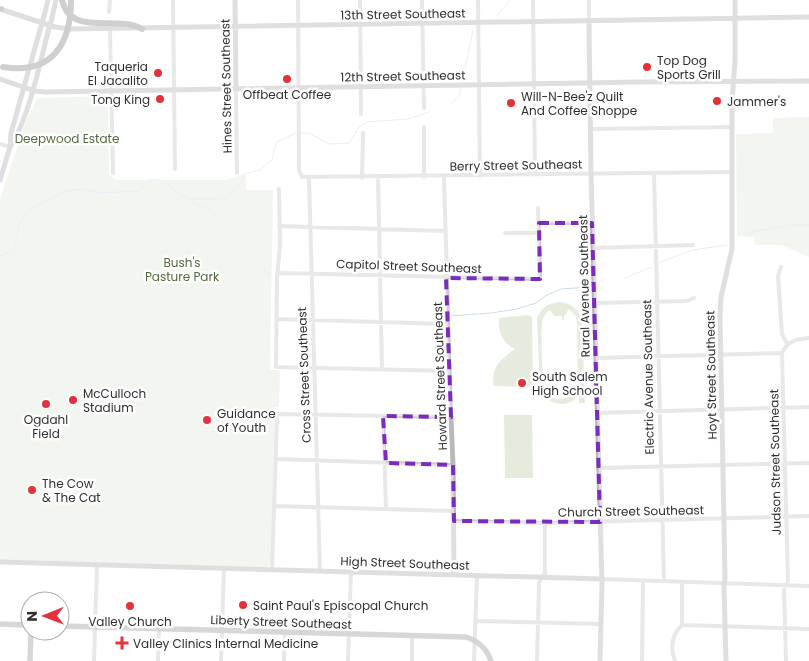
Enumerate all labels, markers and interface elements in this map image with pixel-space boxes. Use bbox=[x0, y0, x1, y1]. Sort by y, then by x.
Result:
street label: 13th Street Southeast bbox=[340, 4, 466, 24]
street label: Hines Street Southeast bbox=[216, 18, 236, 154]
place label: Top Dog Sports Grill bbox=[657, 52, 721, 83]
place label: Taqueria El Jacalito bbox=[88, 58, 148, 89]
marker: Top Dog Sports Grill bbox=[641, 61, 653, 73]
street label: 12th Street Southeast bbox=[340, 66, 466, 86]
marker: Taqueria El Jacalito bbox=[152, 67, 164, 79]
marker: Offbeat Coffee bbox=[281, 73, 293, 85]
place label: Offbeat Coffee bbox=[243, 86, 331, 103]
place label: Will-N-Bee'z Quilt And Coffee Shoppe bbox=[521, 88, 637, 119]
place label: Tong King bbox=[91, 91, 150, 108]
marker: Tong King bbox=[154, 93, 166, 105]
place label: Jammer's bbox=[727, 93, 786, 110]
marker: Jammer's bbox=[711, 95, 723, 107]
marker: Will-N-Bee'z Quilt And Coffee Shoppe bbox=[505, 97, 517, 109]
park label: Deepwood Estate bbox=[15, 130, 119, 147]
street label: Berry Street Southeast bbox=[450, 155, 582, 175]
street label: Rural Avenue Southeast bbox=[574, 215, 594, 357]
park label: Bush's Pasture Park bbox=[145, 254, 220, 285]
street label: Capitol Street Southeast bbox=[336, 255, 482, 277]
street label: Electric Avenue Southeast bbox=[638, 299, 658, 455]
street label: Howard Street Southeast bbox=[429, 301, 451, 451]
street label: Cross Street Southeast bbox=[293, 307, 315, 443]
street label: Hoyt Street Southeast bbox=[701, 310, 721, 440]
place label: South Salem High School bbox=[532, 368, 608, 399]
marker: South Salem High School bbox=[516, 377, 528, 389]
place label: McCulloch Stadium bbox=[83, 385, 146, 416]
street label: Judson Street Southeast bbox=[765, 389, 785, 535]
marker: McCulloch Stadium bbox=[67, 394, 79, 406]
marker: Ogdahl Field bbox=[40, 398, 52, 410]
place label: Guidance of Youth bbox=[217, 405, 276, 436]
place label: Ogdahl Field bbox=[24, 411, 68, 442]
marker: Guidance of Youth bbox=[201, 414, 213, 426]
place label: The Cow & The Cat bbox=[42, 475, 101, 506]
marker: The Cow & The Cat bbox=[26, 484, 38, 496]
street label: Church Street Southeast bbox=[558, 501, 704, 521]
street label: High Street Southeast bbox=[340, 552, 470, 574]
north arrow bbox=[20, 591, 70, 641]
place label: Saint Paul's Episcopal Church bbox=[253, 597, 428, 614]
marker: Saint Paul's Episcopal Church bbox=[237, 599, 249, 611]
marker: Valley Church bbox=[124, 600, 136, 612]
text: N bbox=[22, 611, 42, 622]
street label: Liberty Street Southeast bbox=[210, 611, 352, 633]
place label: Valley Church bbox=[88, 613, 172, 630]
place label: Valley Clinics Internal Medicine bbox=[133, 635, 318, 652]
marker: Valley Clinics Internal Medicine bbox=[115, 636, 129, 650]

